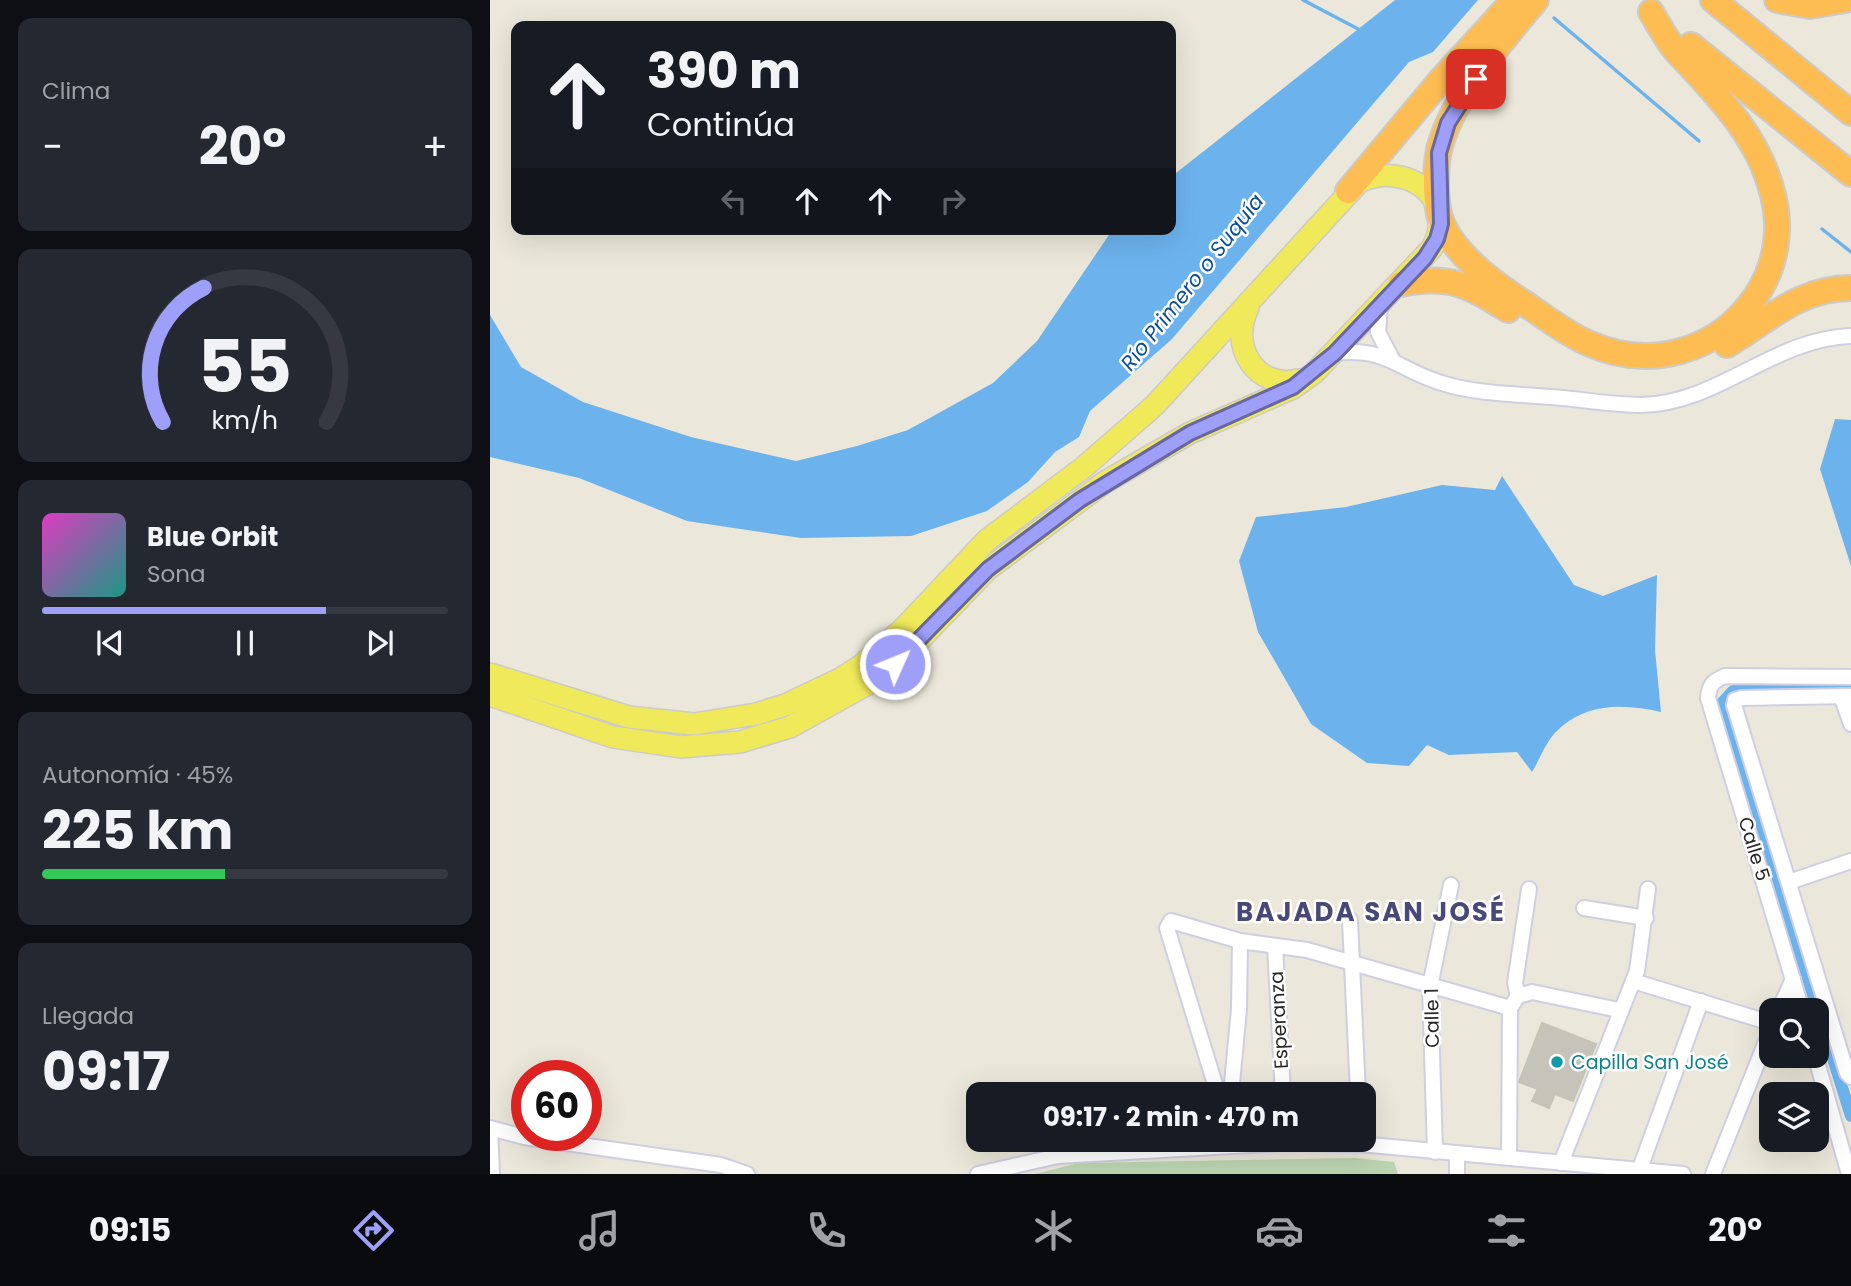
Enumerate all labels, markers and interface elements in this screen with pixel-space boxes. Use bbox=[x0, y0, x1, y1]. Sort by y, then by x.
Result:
text: 390 m bbox=[647, 37, 801, 105]
icon: ahead bbox=[532, 49, 623, 140]
pin bbox=[1446, 49, 1506, 109]
icon: arrive bbox=[1457, 60, 1495, 98]
text: Clima bbox=[42, 75, 110, 107]
text: Continúa bbox=[647, 102, 795, 147]
text: 20° bbox=[199, 110, 286, 183]
text: − bbox=[42, 120, 63, 173]
text: + bbox=[422, 120, 448, 173]
icon: left bbox=[715, 182, 753, 220]
icon: ahead bbox=[788, 182, 826, 220]
icon: ahead bbox=[861, 182, 899, 220]
icon: right bbox=[934, 182, 972, 220]
water label: Río Primero o Suquía bbox=[1114, 187, 1270, 377]
text: 55 bbox=[198, 316, 292, 417]
text: km/h bbox=[212, 403, 278, 438]
text: Blue Orbit bbox=[147, 519, 278, 555]
text: Sona bbox=[147, 558, 206, 590]
icon: previous bbox=[91, 624, 129, 662]
icon: pause bbox=[226, 624, 264, 662]
icon: next bbox=[361, 624, 399, 662]
position arrow bbox=[858, 627, 932, 701]
text: Autonomía · 45% bbox=[42, 759, 233, 791]
text: 225 km bbox=[42, 794, 233, 867]
street label: Calle 5 bbox=[1731, 814, 1777, 884]
district label: BAJADA SAN JOSÉ bbox=[1236, 894, 1506, 930]
street label: Esperanza bbox=[1263, 970, 1295, 1070]
street label: Calle 1 bbox=[1418, 988, 1446, 1048]
map controls bbox=[1759, 998, 1829, 1152]
button: search bbox=[1759, 998, 1829, 1068]
text: Llegada bbox=[42, 1000, 134, 1032]
text: 09:17 bbox=[42, 1035, 170, 1108]
place label: Capilla San José bbox=[1571, 1049, 1728, 1076]
marker: Capilla San José bbox=[1549, 1054, 1565, 1070]
speed limit sign: 60 bbox=[511, 1060, 602, 1151]
button: layers bbox=[1759, 1082, 1829, 1152]
text: 09:17 · 2 min · 470 m bbox=[1043, 1099, 1299, 1135]
icon: directions bbox=[349, 1206, 398, 1255]
icon: music bbox=[575, 1206, 624, 1255]
icon: phone bbox=[802, 1206, 851, 1255]
icon: climate bbox=[1029, 1206, 1078, 1255]
icon: car bbox=[1255, 1206, 1304, 1255]
icon: filters bbox=[1482, 1206, 1531, 1255]
text: 09:15 bbox=[89, 1207, 171, 1252]
text: 20° bbox=[1708, 1207, 1762, 1252]

